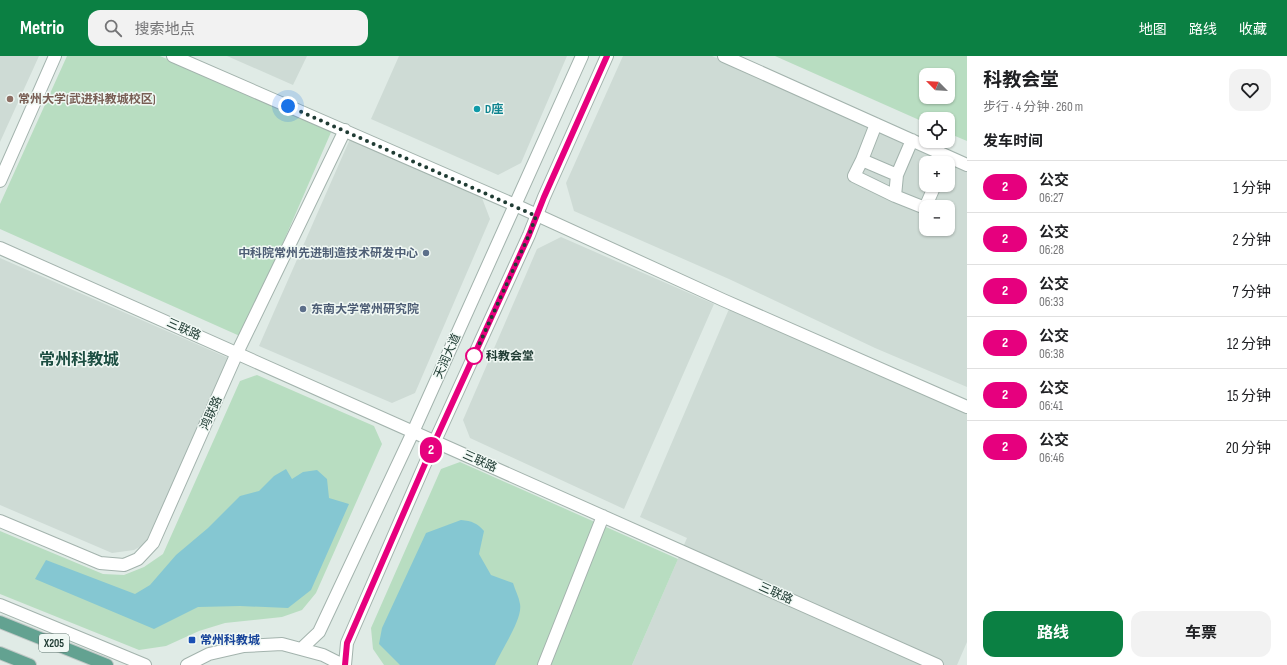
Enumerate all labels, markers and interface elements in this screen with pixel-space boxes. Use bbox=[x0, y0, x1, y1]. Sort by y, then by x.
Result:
search box bbox=[88, 10, 368, 46]
text: Metrio bbox=[20, 17, 64, 40]
icon: search bbox=[102, 17, 124, 39]
text: 搜索地点 bbox=[134, 20, 194, 39]
text: 地图 bbox=[1139, 21, 1167, 38]
text: 路线 bbox=[1189, 21, 1217, 38]
text: 收藏 bbox=[1239, 21, 1267, 38]
north arrow bbox=[919, 68, 955, 104]
map controls bbox=[919, 68, 955, 236]
text: 科教会堂 bbox=[983, 69, 1059, 92]
button: heart bbox=[1229, 69, 1271, 111]
place label: 常州大学(武进科教城校区) bbox=[18, 92, 156, 107]
marker: 常州大学(武进科教城校区) bbox=[5, 94, 15, 104]
your location bbox=[278, 96, 298, 116]
text: 步行 · 4 分钟 · 260 m bbox=[983, 99, 1083, 115]
place label: D座 bbox=[485, 102, 503, 117]
marker: D座 bbox=[472, 104, 482, 114]
button: locate bbox=[919, 112, 955, 148]
text: 发车时间 bbox=[983, 132, 1043, 151]
button: + bbox=[919, 156, 955, 192]
text: 公交 bbox=[1039, 171, 1069, 190]
text: 2 bbox=[1002, 178, 1008, 195]
text: 1 分钟 bbox=[1233, 179, 1271, 198]
text: 06:27 bbox=[1039, 190, 1064, 206]
button: − bbox=[919, 200, 955, 236]
text: 公交 bbox=[1039, 223, 1069, 242]
text: 2 bbox=[1002, 230, 1008, 247]
text: 2 分钟 bbox=[1232, 231, 1271, 250]
text: 06:28 bbox=[1039, 242, 1064, 258]
place label: 中科院常州先进制造技术研发中心 bbox=[238, 246, 418, 261]
marker: 中科院常州先进制造技术研发中心 bbox=[421, 248, 431, 258]
text: 公交 bbox=[1039, 275, 1069, 294]
text: 2 bbox=[1002, 282, 1008, 299]
text: 7 分钟 bbox=[1233, 283, 1271, 302]
text: 06:33 bbox=[1039, 294, 1064, 310]
place label: 东南大学常州研究院 bbox=[311, 302, 419, 317]
marker: 东南大学常州研究院 bbox=[298, 304, 308, 314]
street label: 三联路 bbox=[164, 315, 203, 344]
text: 公交 bbox=[1039, 327, 1069, 346]
street label: 天润大道 bbox=[431, 331, 464, 381]
text: 2 bbox=[1002, 334, 1008, 351]
text: 12 分钟 bbox=[1227, 335, 1271, 354]
text: 06:38 bbox=[1039, 346, 1064, 362]
marker: 科教会堂 bbox=[465, 347, 483, 365]
place label: 科教会堂 bbox=[486, 349, 534, 364]
district label: 常州科教城 bbox=[39, 350, 119, 370]
text: 公交 bbox=[1039, 379, 1069, 398]
text: 2 bbox=[1002, 386, 1008, 403]
text: 15 分钟 bbox=[1227, 387, 1271, 406]
street label: 鸿联路 bbox=[197, 394, 226, 433]
text: 06:41 bbox=[1039, 398, 1063, 414]
text: 公交 bbox=[1039, 431, 1069, 450]
line badge: 2 bbox=[418, 437, 444, 463]
text: 2 bbox=[1002, 438, 1008, 455]
text: 20 分钟 bbox=[1226, 439, 1271, 458]
text: 2 bbox=[428, 441, 434, 458]
street label: 三联路 bbox=[460, 447, 499, 476]
text: 06:46 bbox=[1039, 450, 1064, 466]
street label: 三联路 bbox=[756, 579, 795, 608]
button: 路线 bbox=[983, 611, 1123, 657]
button: 车票 bbox=[1131, 611, 1271, 657]
place label: 常州科教城 bbox=[200, 633, 260, 648]
road number: X205 bbox=[39, 634, 69, 652]
marker: 常州科教城 bbox=[187, 635, 197, 645]

